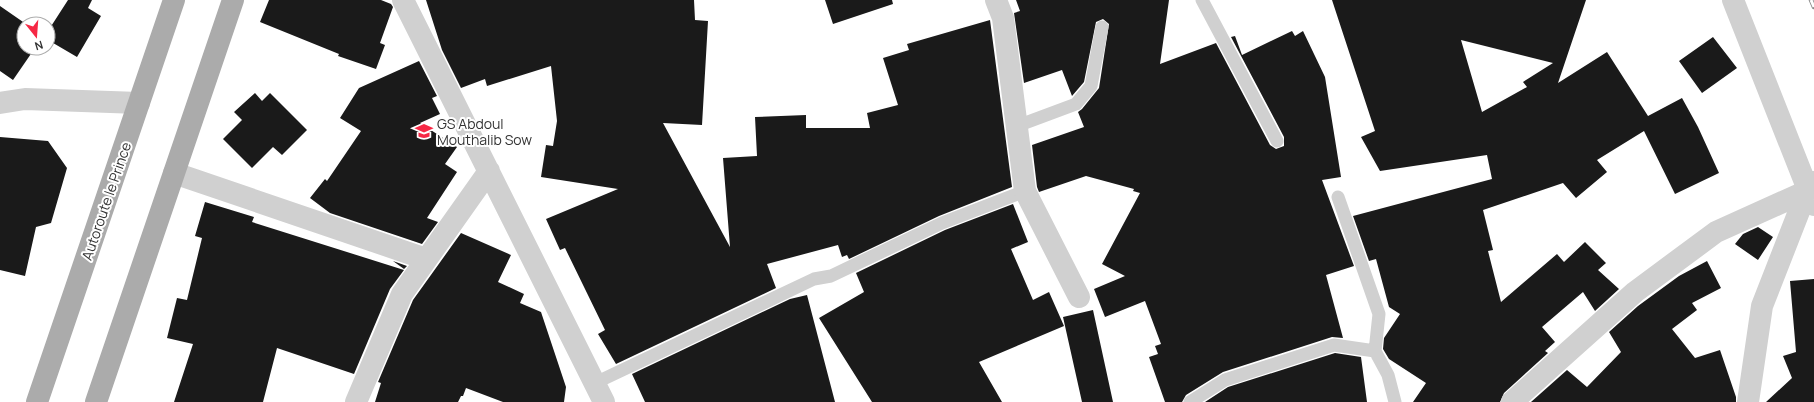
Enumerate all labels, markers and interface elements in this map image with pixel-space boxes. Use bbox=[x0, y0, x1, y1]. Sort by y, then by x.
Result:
north arrow bbox=[16, 16, 56, 56]
text: N bbox=[33, 38, 45, 54]
place label: GS Abdoul Mouthalib Sow bbox=[437, 114, 532, 149]
school or university icon: GS Abdoul Mouthalib Sow bbox=[414, 121, 434, 141]
street label: Autoroute le Prince bbox=[77, 139, 135, 263]

